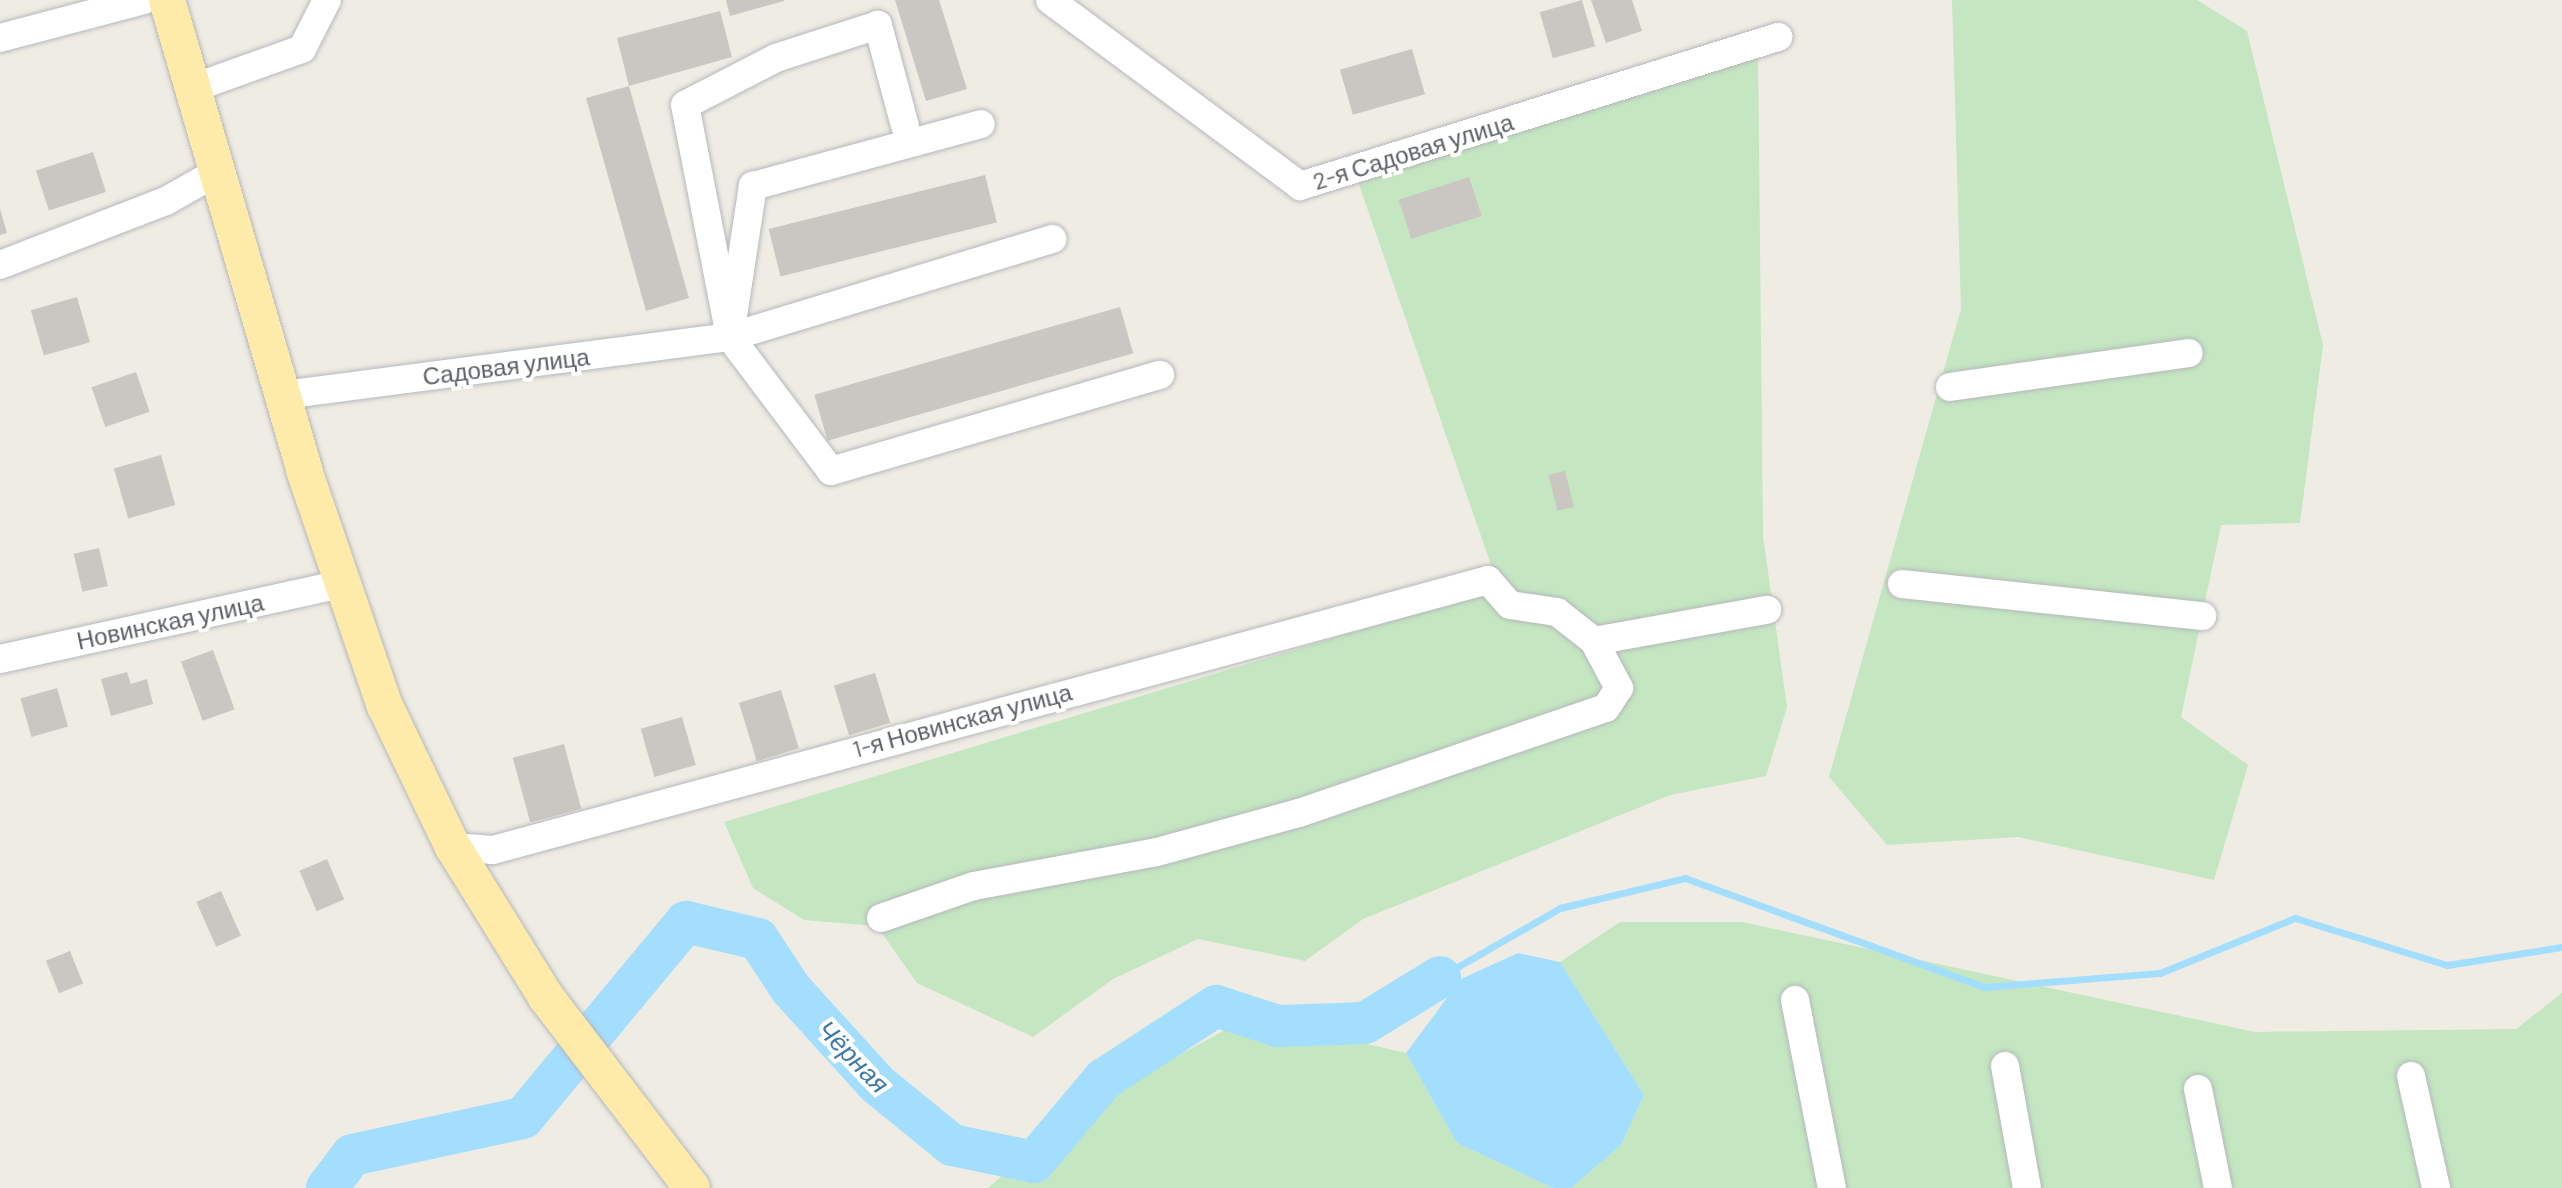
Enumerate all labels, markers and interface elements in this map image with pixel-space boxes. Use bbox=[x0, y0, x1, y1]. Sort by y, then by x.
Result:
street label: 2-я Садовая улица bbox=[1309, 107, 1517, 195]
street label: Садовая улица bbox=[421, 341, 591, 391]
street label: Новинская улица bbox=[74, 587, 266, 655]
street label: 1-я Новинская улица bbox=[849, 677, 1075, 763]
water label: Чёрная bbox=[812, 1013, 896, 1099]

